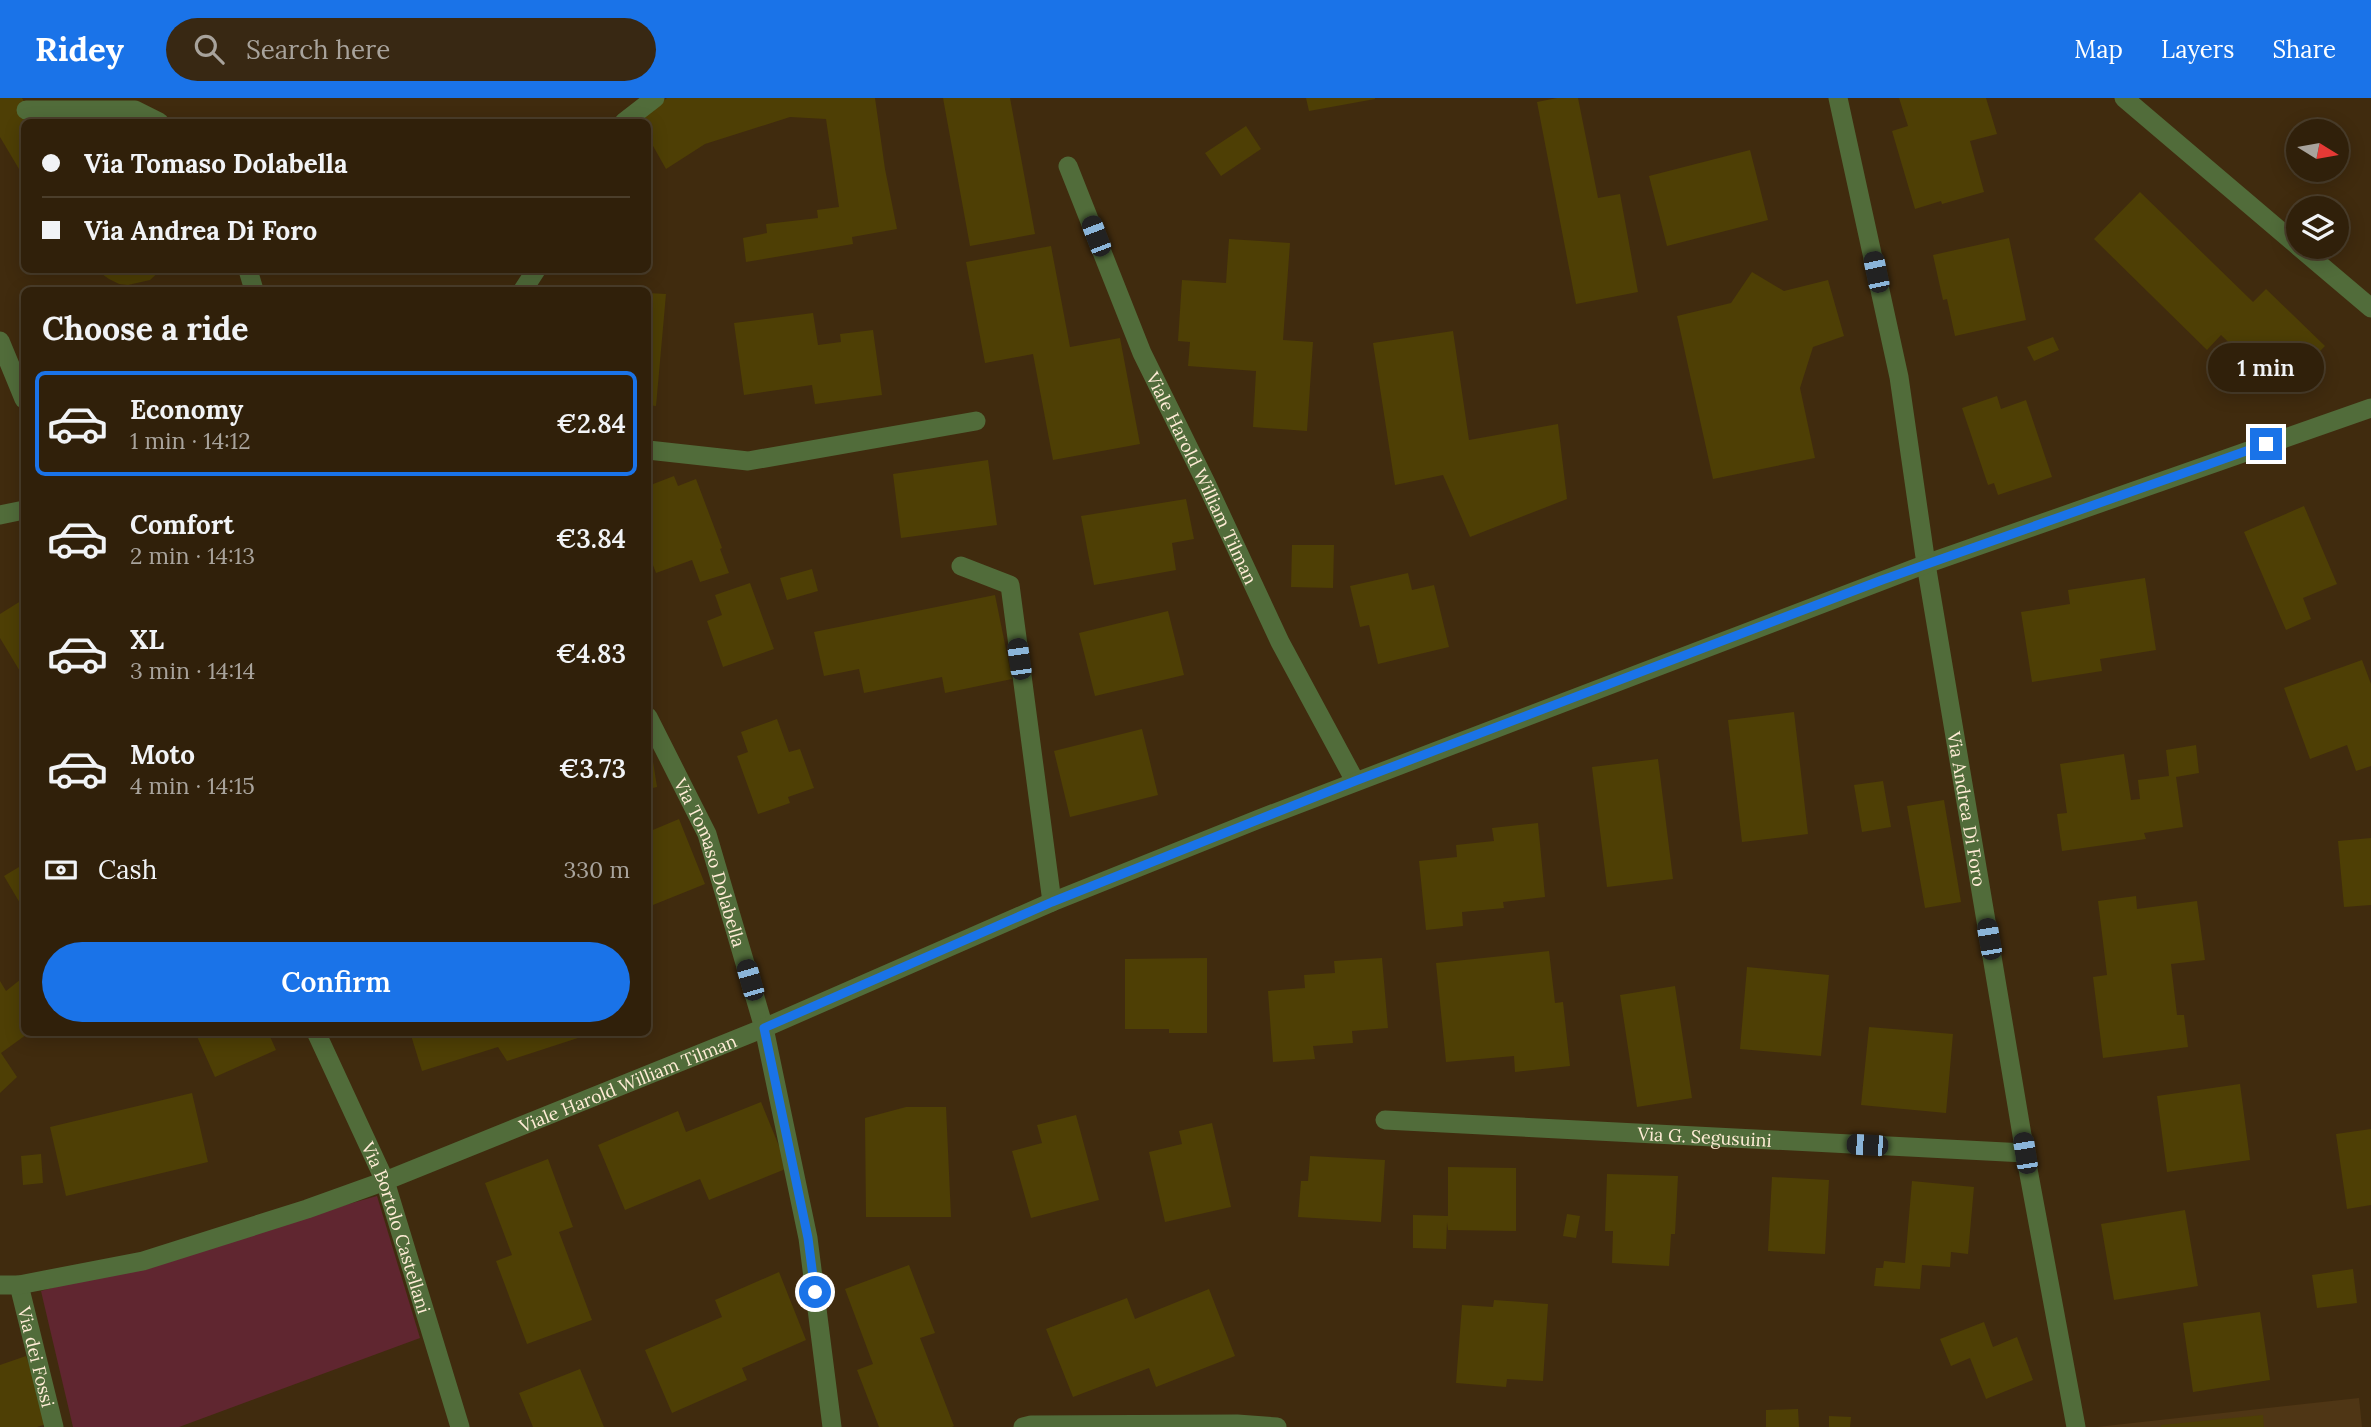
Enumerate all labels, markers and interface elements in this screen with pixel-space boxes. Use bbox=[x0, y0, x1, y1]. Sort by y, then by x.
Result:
search box bbox=[166, 18, 656, 81]
text: Ridey bbox=[35, 28, 124, 70]
icon: search bbox=[190, 30, 228, 68]
text: Search here bbox=[246, 33, 390, 66]
text: Map bbox=[2074, 34, 2123, 65]
text: Layers bbox=[2161, 34, 2234, 65]
text: Share bbox=[2272, 34, 2336, 65]
north arrow bbox=[2286, 119, 2348, 182]
map controls bbox=[2286, 119, 2349, 259]
text: Via Tomaso Dolabella bbox=[84, 147, 348, 180]
button: layers bbox=[2286, 196, 2349, 259]
car bbox=[1079, 213, 1114, 259]
text: Via Andrea Di Foro bbox=[84, 214, 317, 247]
car bbox=[1862, 249, 1891, 295]
text: Choose a ride bbox=[42, 308, 249, 349]
callout: 1 min bbox=[2208, 342, 2324, 392]
text: 1 min bbox=[2237, 353, 2295, 382]
street label: Viale Harold William Tilman bbox=[1141, 367, 1263, 588]
icon: car bbox=[46, 392, 109, 455]
text: Economy bbox=[130, 393, 243, 426]
text: €2.84 bbox=[556, 407, 626, 440]
text: 1 min · 14:12 bbox=[130, 426, 251, 455]
route end bbox=[2250, 428, 2282, 460]
icon: car bbox=[46, 507, 109, 570]
text: Comfort bbox=[130, 508, 234, 541]
text: €3.84 bbox=[556, 522, 626, 555]
text: 2 min · 14:13 bbox=[130, 541, 255, 570]
icon: car bbox=[46, 622, 109, 685]
text: XL bbox=[130, 623, 164, 656]
text: €4.83 bbox=[556, 637, 626, 670]
car bbox=[1006, 637, 1033, 681]
text: 3 min · 14:14 bbox=[130, 656, 255, 685]
street label: Via Andrea Di Foro bbox=[1943, 729, 1992, 888]
icon: car bbox=[46, 737, 109, 800]
text: Moto bbox=[130, 738, 195, 771]
text: €3.73 bbox=[559, 752, 626, 785]
text: 4 min · 14:15 bbox=[130, 771, 255, 800]
street label: Via Tomaso Dolabella bbox=[669, 773, 751, 950]
icon: cash bbox=[42, 851, 80, 889]
text: Cash bbox=[98, 853, 157, 886]
text: 330 m bbox=[563, 855, 630, 884]
car bbox=[1976, 916, 2003, 962]
button: Confirm bbox=[42, 942, 630, 1022]
car bbox=[735, 957, 766, 1003]
street label: Viale Harold William Tilman bbox=[515, 1029, 740, 1138]
street label: Via G. Segusuini bbox=[1636, 1121, 1772, 1151]
car bbox=[2012, 1131, 2039, 1175]
car bbox=[1846, 1133, 1889, 1157]
street label: Via Bortolo Castellani bbox=[356, 1137, 436, 1316]
route start bbox=[799, 1276, 831, 1308]
street label: Via dei Fossi bbox=[13, 1303, 60, 1410]

